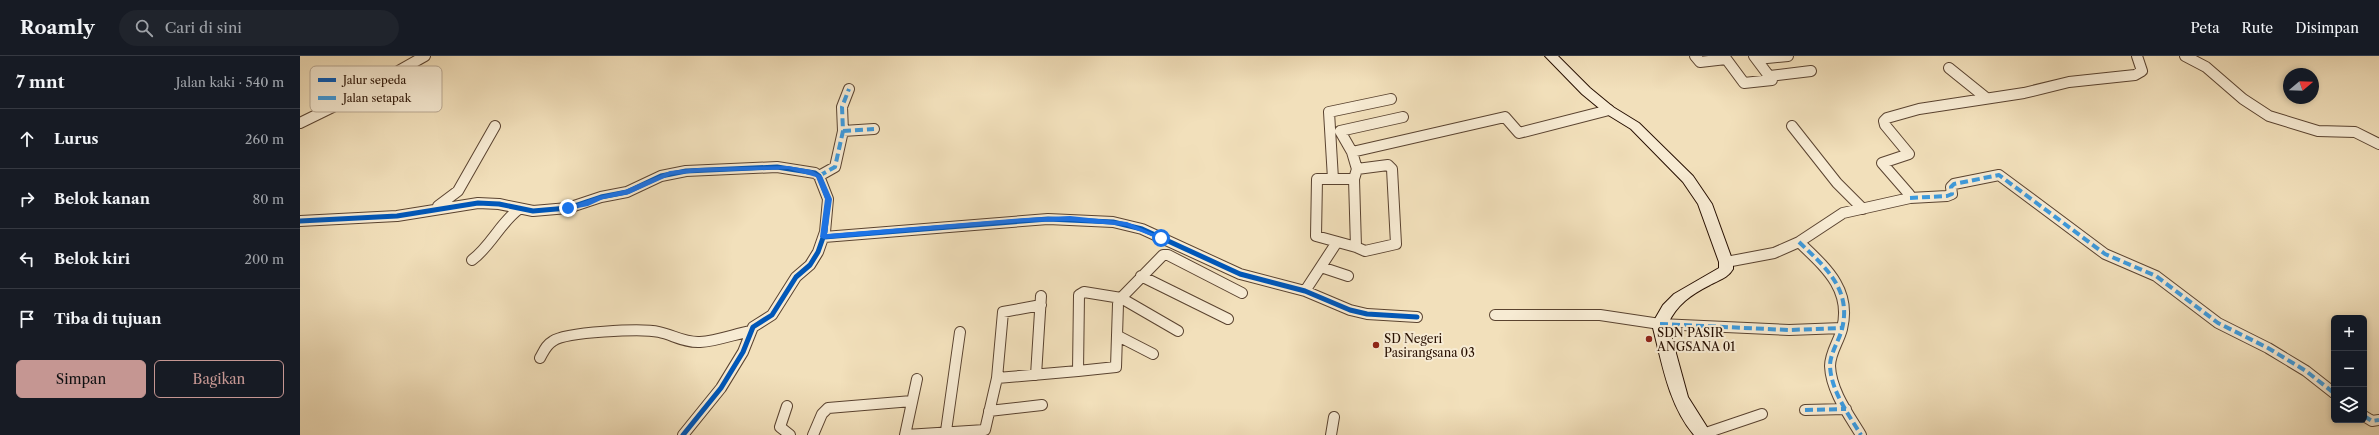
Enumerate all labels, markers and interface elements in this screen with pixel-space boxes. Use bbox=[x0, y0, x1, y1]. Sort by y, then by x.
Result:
search box bbox=[119, 10, 399, 46]
text: Roamly bbox=[20, 16, 95, 39]
icon: search bbox=[133, 17, 155, 39]
text: Cari di sini bbox=[165, 18, 242, 37]
text: Peta bbox=[2190, 19, 2220, 37]
text: Rute bbox=[2242, 19, 2273, 37]
text: Disimpan bbox=[2295, 19, 2359, 37]
legend bbox=[310, 66, 442, 112]
north arrow bbox=[2283, 68, 2319, 104]
text: 7 mnt bbox=[16, 72, 65, 92]
text: Jalur sepeda bbox=[341, 73, 407, 87]
text: Jalan kaki · 540 m bbox=[176, 74, 284, 90]
text: Jalan setapak bbox=[341, 91, 412, 105]
icon: ahead bbox=[16, 128, 38, 150]
text: Lurus bbox=[54, 129, 99, 148]
text: 260 m bbox=[245, 131, 284, 147]
icon: right bbox=[16, 188, 38, 210]
text: Belok kanan bbox=[54, 189, 150, 208]
text: 80 m bbox=[252, 191, 284, 207]
route end bbox=[559, 199, 577, 217]
route start bbox=[1152, 229, 1170, 247]
icon: left bbox=[16, 248, 38, 270]
text: Belok kiri bbox=[54, 249, 130, 268]
text: 200 m bbox=[244, 251, 284, 267]
icon: arrive bbox=[16, 308, 38, 330]
text: Tiba di tujuan bbox=[54, 309, 162, 328]
map controls bbox=[2331, 315, 2367, 423]
button: + bbox=[2331, 315, 2367, 351]
place label: SDN PASIR ANGSANA 01 bbox=[1656, 325, 1735, 354]
place label: SD Negeri Pasirangsana 03 bbox=[1384, 331, 1475, 360]
marker: SDN PASIR ANGSANA 01 bbox=[1644, 334, 1654, 344]
marker: SD Negeri Pasirangsana 03 bbox=[1371, 340, 1381, 350]
button: − bbox=[2331, 351, 2367, 387]
button: Simpan bbox=[16, 360, 146, 398]
button: Bagikan bbox=[154, 360, 284, 398]
button: layers bbox=[2331, 387, 2367, 423]

